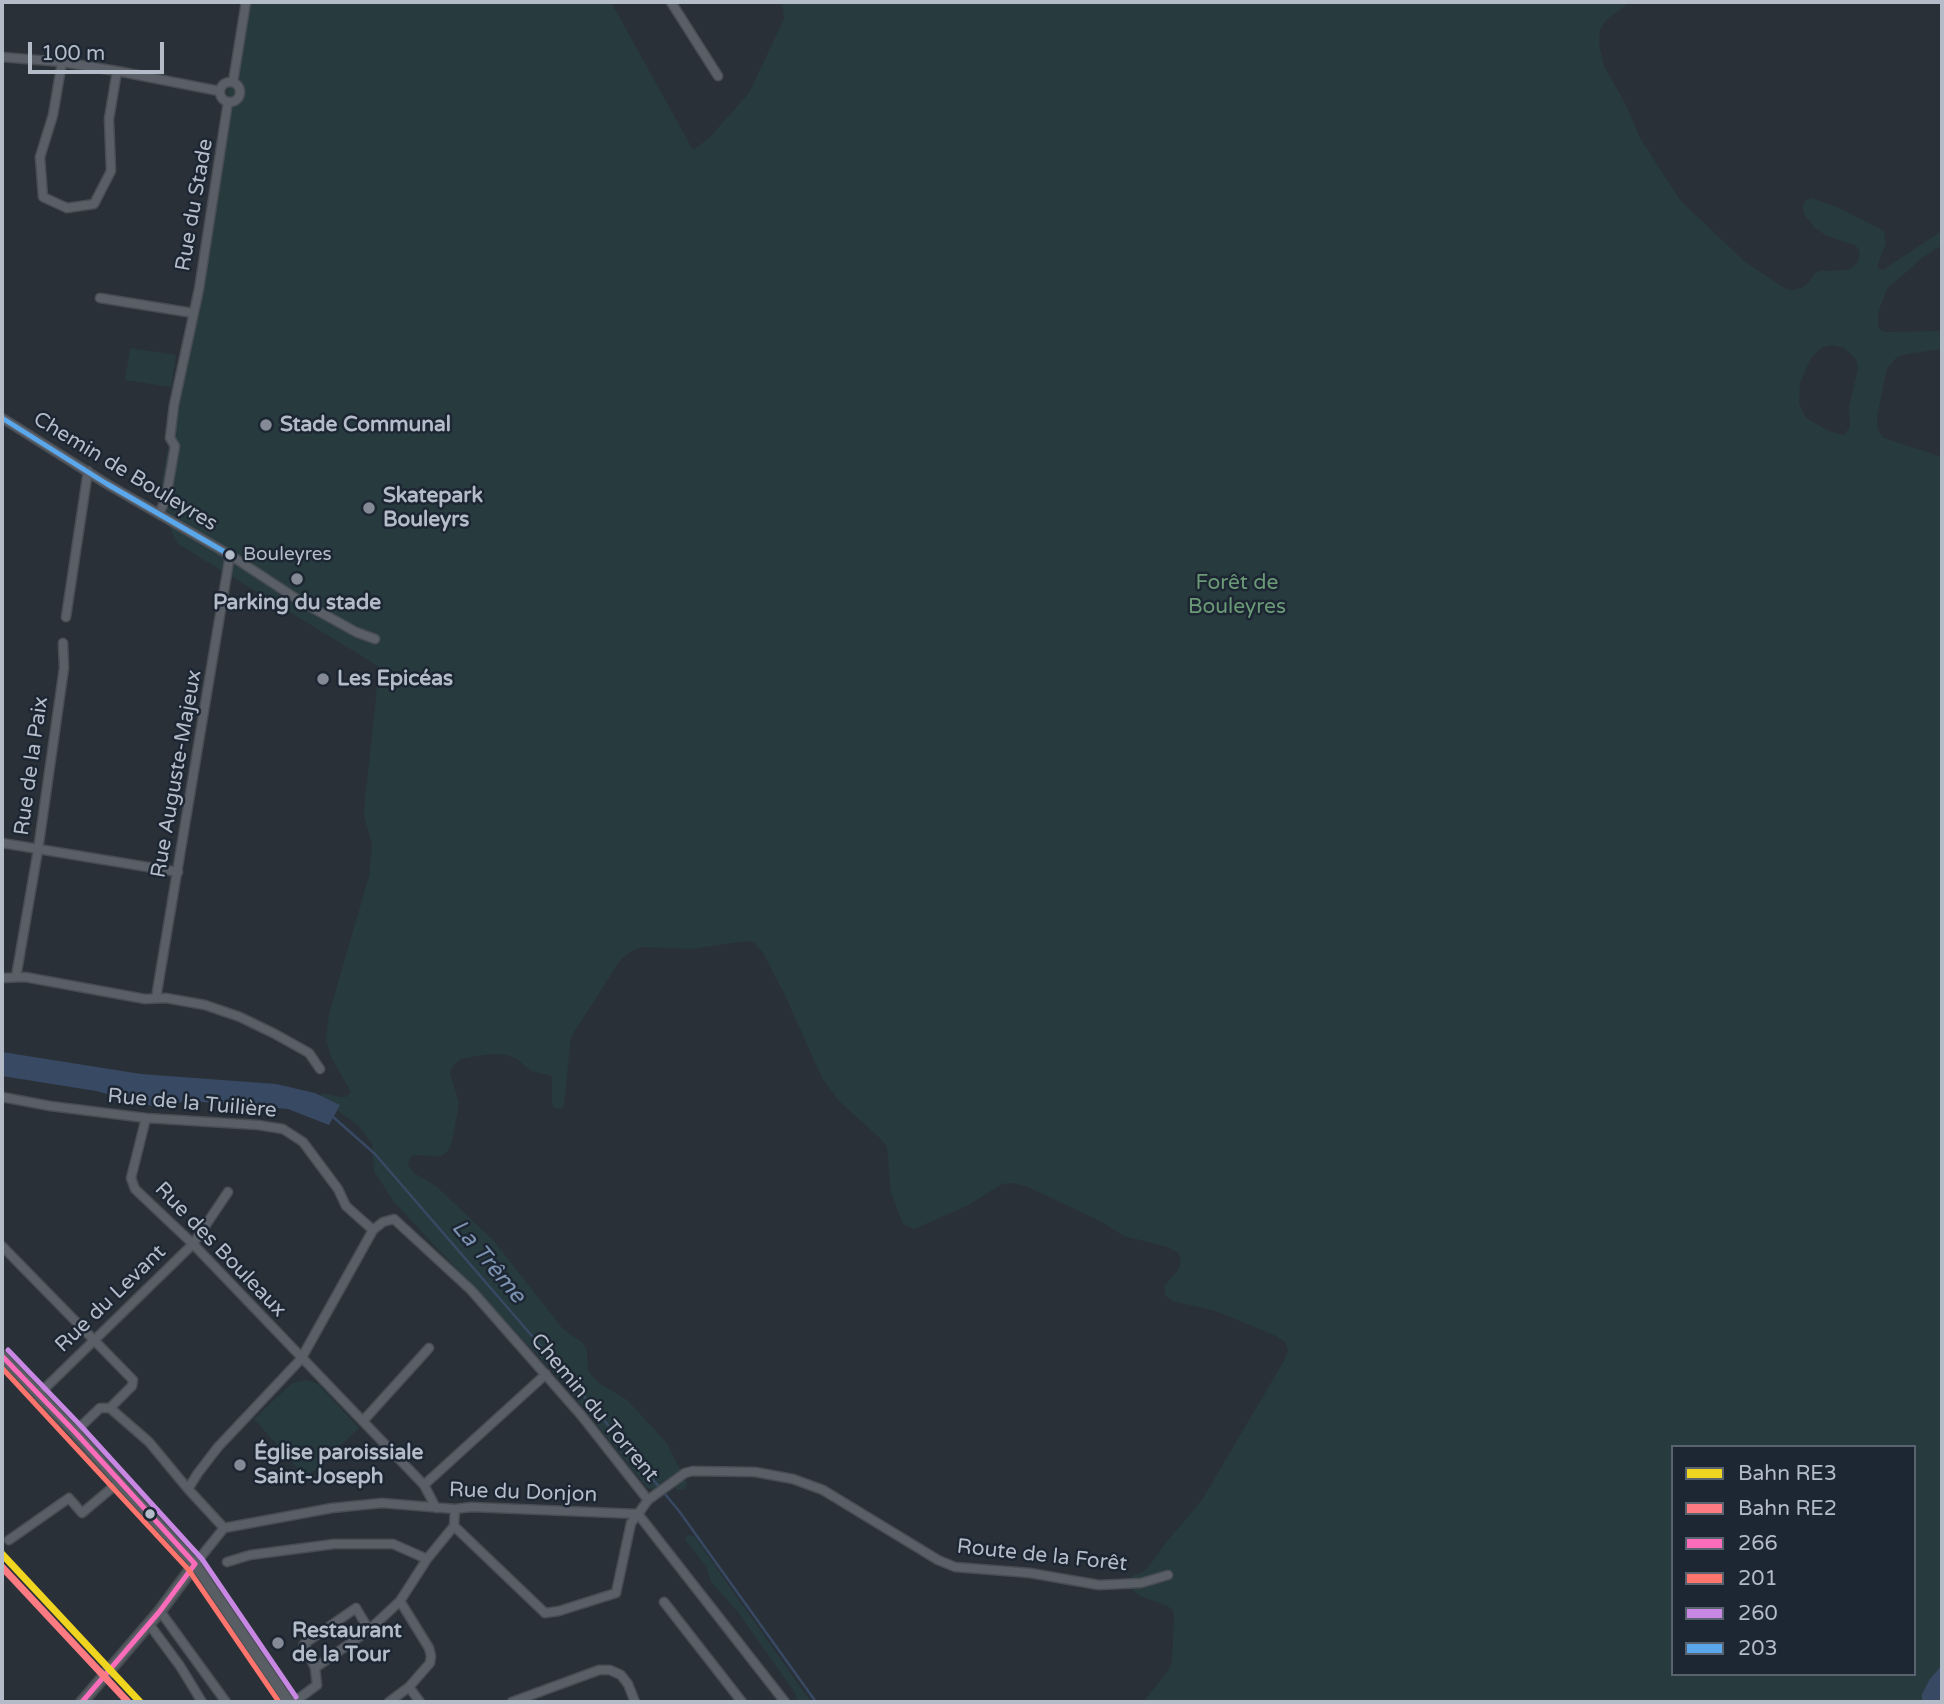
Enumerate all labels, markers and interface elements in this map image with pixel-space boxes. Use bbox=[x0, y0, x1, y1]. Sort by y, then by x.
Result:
scale bar bbox=[32, 28, 168, 72]
text: 100 m bbox=[41, 41, 105, 66]
street label: Rue du Stade bbox=[171, 137, 219, 273]
street label: Chemin de Bouleyres bbox=[28, 407, 222, 537]
place label: Stade Communal bbox=[280, 412, 451, 438]
marker: Stade Communal bbox=[258, 417, 274, 433]
place label: Skatepark Bouleyrs bbox=[383, 483, 483, 533]
marker: Skatepark Bouleyrs bbox=[361, 500, 377, 516]
place label: Bouleyres bbox=[243, 544, 332, 566]
marker: Bouleyres bbox=[223, 548, 237, 562]
park label: Forêt de Bouleyres bbox=[1188, 570, 1286, 620]
marker: Parking du stade bbox=[289, 571, 305, 587]
place label: Parking du stade bbox=[213, 590, 381, 616]
place label: Les Epicéas bbox=[337, 666, 453, 692]
street label: Rue Auguste-Majeux bbox=[146, 668, 208, 880]
marker: Les Epicéas bbox=[315, 671, 331, 687]
street label: Rue de la Paix bbox=[10, 695, 54, 837]
street label: Rue de la Tuilière bbox=[106, 1084, 278, 1124]
street label: Rue des Bouleaux bbox=[149, 1177, 291, 1323]
water label: La Trême bbox=[445, 1215, 531, 1309]
street label: Rue du Levant bbox=[51, 1240, 171, 1358]
street label: Chemin du Torrent bbox=[525, 1329, 663, 1487]
place label: Église paroissiale Saint-Joseph bbox=[254, 1440, 423, 1490]
legend bbox=[1671, 1445, 1916, 1676]
marker: Église paroissiale Saint-Joseph bbox=[232, 1457, 248, 1473]
text: Bahn RE3 bbox=[1738, 1461, 1837, 1486]
street label: Rue du Donjon bbox=[448, 1478, 598, 1508]
text: Bahn RE2 bbox=[1738, 1496, 1837, 1521]
unlabelled marker bbox=[143, 1507, 157, 1521]
text: 266 bbox=[1738, 1531, 1778, 1556]
street label: Route de la Forêt bbox=[956, 1535, 1128, 1577]
text: 201 bbox=[1738, 1566, 1778, 1591]
text: 260 bbox=[1738, 1601, 1778, 1626]
place label: Restaurant de la Tour bbox=[292, 1618, 402, 1668]
marker: Restaurant de la Tour bbox=[270, 1635, 286, 1651]
text: 203 bbox=[1738, 1636, 1778, 1661]

